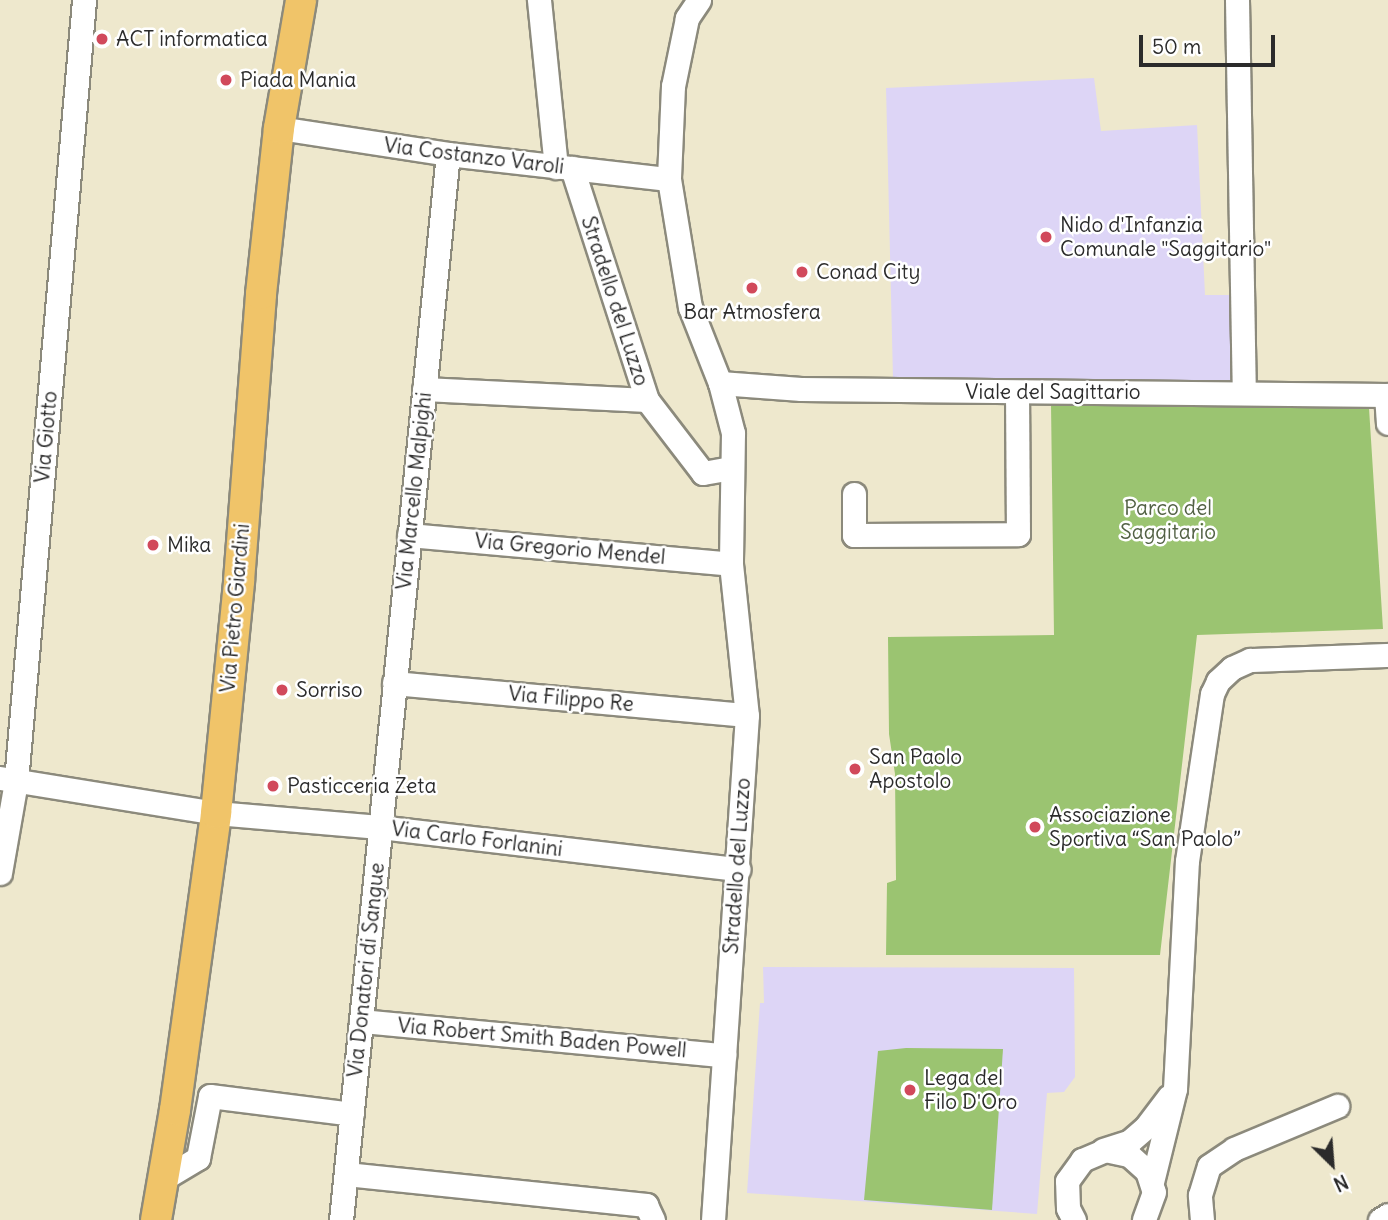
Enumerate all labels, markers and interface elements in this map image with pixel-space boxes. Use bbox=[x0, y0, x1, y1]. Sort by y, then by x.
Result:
scale bar bbox=[1143, 21, 1280, 65]
place label: ACT informatica bbox=[116, 26, 268, 52]
marker: ACT informatica bbox=[94, 31, 110, 47]
text: 50 m bbox=[1152, 33, 1201, 60]
place label: Piada Mania bbox=[240, 67, 356, 93]
marker: Piada Mania bbox=[218, 72, 234, 88]
street label: Via Costanzo Varoli bbox=[382, 132, 566, 180]
place label: Nido d'Infanzia Comunale "Saggitario" bbox=[1060, 212, 1271, 262]
street label: Stradello del Luzzo bbox=[576, 213, 654, 389]
marker: Nido d'Infanzia Comunale "Saggitario" bbox=[1038, 229, 1054, 245]
place label: Conad City bbox=[816, 259, 920, 285]
marker: Conad City bbox=[794, 264, 810, 280]
marker: Bar Atmosfera bbox=[744, 280, 760, 296]
place label: Bar Atmosfera bbox=[683, 299, 821, 325]
street label: Viale del Sagittario bbox=[965, 379, 1141, 405]
street label: Via Giotto bbox=[29, 390, 63, 484]
street label: Via Marcello Malpighi bbox=[391, 391, 437, 591]
park label: Parco del Saggitario bbox=[1120, 495, 1216, 545]
street label: Via Pietro Giardini bbox=[215, 522, 255, 694]
street label: Via Gregorio Mendel bbox=[474, 528, 666, 570]
place label: Mika bbox=[167, 532, 211, 558]
marker: Mika bbox=[145, 537, 161, 553]
place label: Sorriso bbox=[296, 677, 363, 703]
street label: Via Filippo Re bbox=[507, 681, 635, 717]
marker: Sorriso bbox=[274, 682, 290, 698]
place label: San Paolo Apostolo bbox=[869, 744, 962, 794]
marker: San Paolo Apostolo bbox=[847, 761, 863, 777]
place label: Pasticceria Zeta bbox=[287, 773, 436, 799]
street label: Stradello del Luzzo bbox=[718, 777, 756, 955]
marker: Pasticceria Zeta bbox=[265, 778, 281, 794]
place label: Associazione Sportiva “San Paolo” bbox=[1049, 802, 1241, 852]
street label: Via Carlo Forlanini bbox=[390, 816, 564, 862]
marker: Associazione Sportiva “San Paolo” bbox=[1027, 819, 1043, 835]
street label: Via Donatori di Sangue bbox=[342, 861, 390, 1079]
street label: Via Robert Smith Baden Powell bbox=[396, 1013, 688, 1063]
place label: Lega del Filo D'Oro bbox=[924, 1065, 1017, 1115]
marker: Lega del Filo D'Oro bbox=[902, 1082, 918, 1098]
north arrow bbox=[1297, 1129, 1367, 1199]
text: N bbox=[1330, 1169, 1352, 1197]

